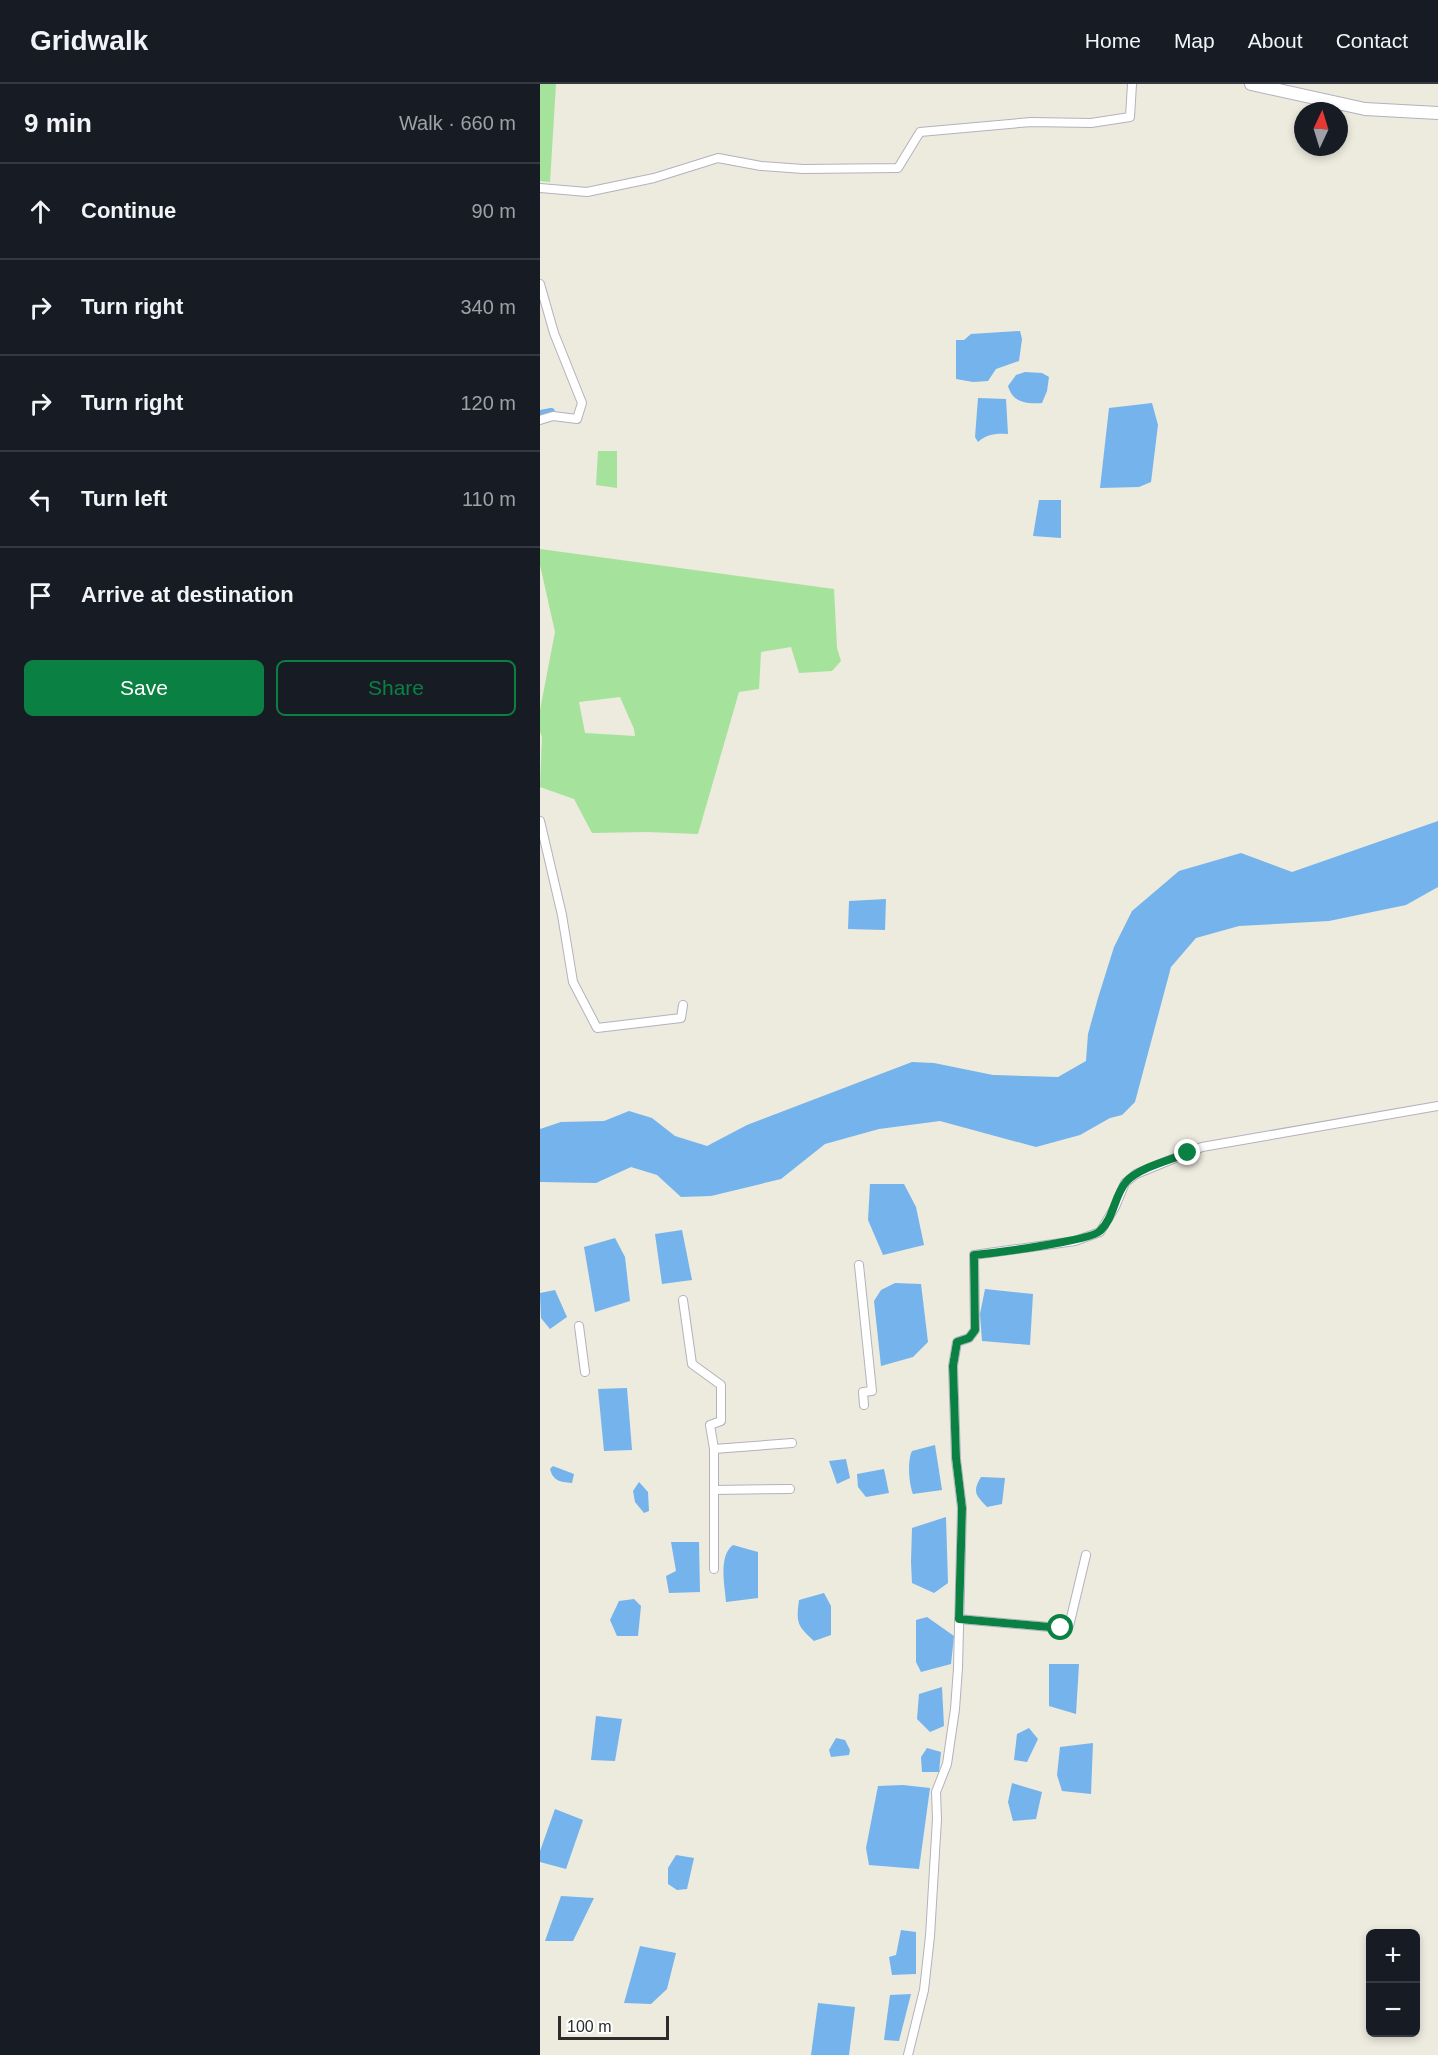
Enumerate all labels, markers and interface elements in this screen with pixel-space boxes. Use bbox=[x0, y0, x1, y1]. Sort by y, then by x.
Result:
text: Gridwalk bbox=[30, 25, 148, 56]
text: Home bbox=[1085, 29, 1141, 52]
text: Map bbox=[1174, 29, 1215, 52]
text: About bbox=[1248, 29, 1303, 52]
text: Contact bbox=[1336, 29, 1408, 52]
north arrow bbox=[1294, 102, 1348, 156]
text: 9 min bbox=[24, 108, 92, 138]
text: Walk · 660 m bbox=[399, 112, 516, 134]
icon: ahead bbox=[24, 195, 57, 228]
text: Continue bbox=[81, 198, 176, 223]
text: 90 m bbox=[472, 200, 516, 222]
icon: right bbox=[24, 291, 57, 324]
text: Turn right bbox=[81, 294, 183, 319]
text: 340 m bbox=[460, 296, 516, 318]
icon: right bbox=[24, 387, 57, 420]
text: Turn right bbox=[81, 390, 183, 415]
text: 120 m bbox=[460, 392, 516, 414]
icon: left bbox=[24, 483, 57, 516]
text: Turn left bbox=[81, 486, 167, 511]
text: 110 m bbox=[462, 488, 516, 510]
icon: arrive bbox=[24, 579, 57, 612]
text: Arrive at destination bbox=[81, 582, 294, 607]
button: Save bbox=[24, 660, 264, 716]
button: Share bbox=[276, 660, 516, 716]
route end bbox=[1174, 1139, 1200, 1165]
route start bbox=[1047, 1614, 1073, 1640]
map controls bbox=[1366, 1929, 1420, 2037]
button: + bbox=[1366, 1929, 1420, 1983]
button: − bbox=[1366, 1983, 1420, 2037]
scale bar bbox=[558, 2013, 669, 2040]
text: 100 m bbox=[567, 2018, 611, 2035]

